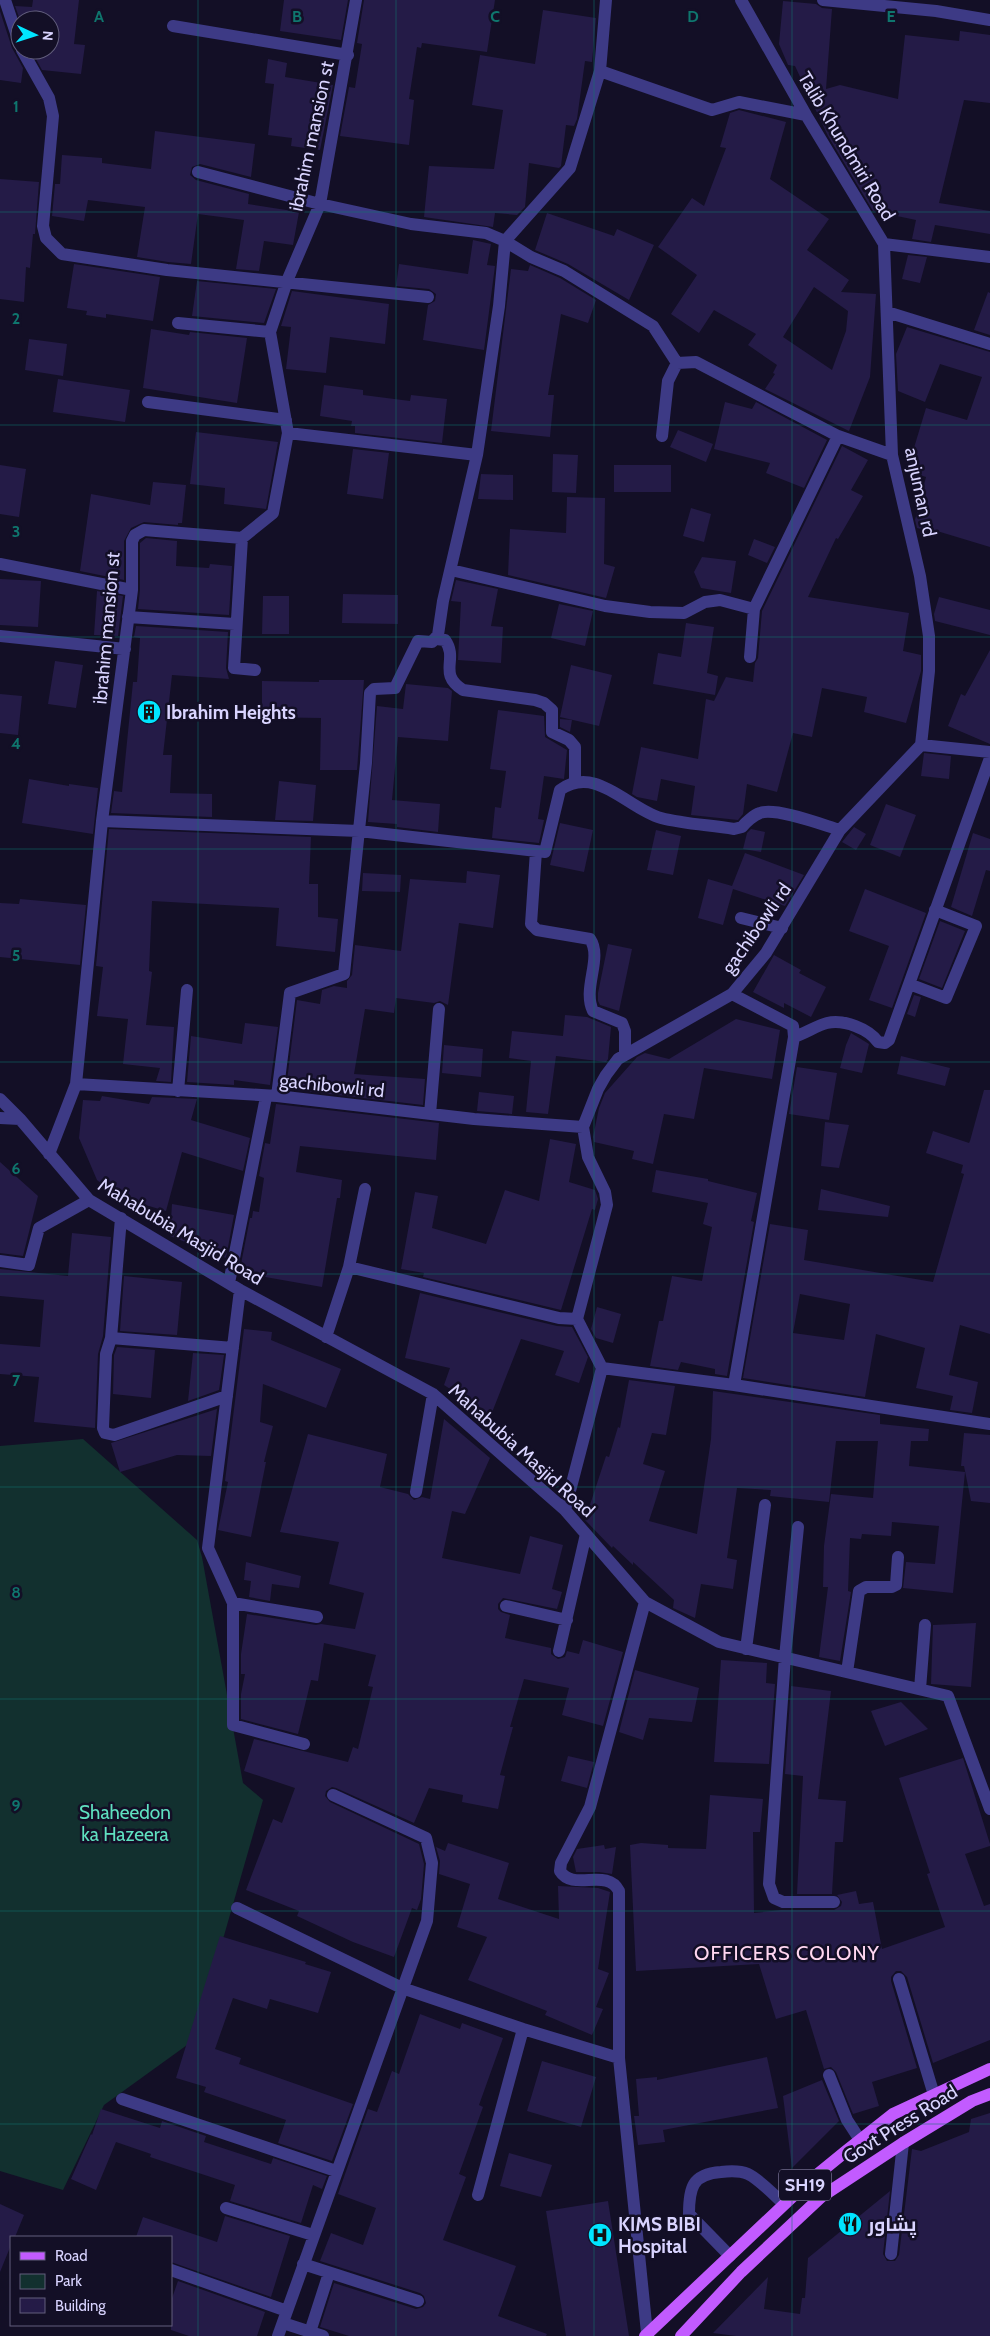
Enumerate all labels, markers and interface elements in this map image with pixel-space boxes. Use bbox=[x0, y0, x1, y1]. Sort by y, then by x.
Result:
text: A bbox=[94, 7, 104, 26]
text: B bbox=[292, 7, 302, 26]
text: C bbox=[490, 7, 500, 26]
text: D bbox=[687, 7, 699, 26]
text: E bbox=[886, 7, 896, 26]
north arrow bbox=[10, 10, 60, 60]
text: N bbox=[39, 30, 57, 41]
street label: ibrahim mansion st bbox=[284, 58, 339, 213]
street label: Talib Khundmiri Road bbox=[793, 68, 900, 225]
text: 1 bbox=[13, 97, 19, 116]
text: 2 bbox=[12, 309, 20, 328]
street label: anjuman rd bbox=[900, 445, 941, 539]
text: 3 bbox=[12, 522, 20, 541]
street label: ibrahim mansion st bbox=[88, 550, 125, 705]
building icon: Ibrahim Heights bbox=[136, 699, 162, 725]
place label: Ibrahim Heights bbox=[166, 701, 296, 724]
text: 4 bbox=[11, 734, 21, 753]
street label: gachibowli rd bbox=[717, 879, 796, 978]
text: 5 bbox=[12, 946, 20, 965]
street label: gachibowli rd bbox=[278, 1069, 386, 1102]
text: 6 bbox=[12, 1159, 21, 1178]
street label: Mahabubia Masjid Road bbox=[94, 1173, 268, 1290]
text: 7 bbox=[12, 1371, 21, 1390]
street label: Mahabubia Masjid Road bbox=[444, 1379, 599, 1522]
text: 8 bbox=[11, 1583, 21, 1602]
text: 9 bbox=[12, 1796, 21, 1815]
park label: Shaheedon ka Hazeera bbox=[79, 1801, 171, 1846]
district label: OFFICERS COLONY bbox=[694, 1941, 880, 1965]
street label: Govt Press Road bbox=[839, 2080, 962, 2169]
road number: SH19 bbox=[779, 2170, 831, 2200]
restaurant icon: پشاور bbox=[837, 2211, 863, 2237]
place label: KIMS BIBI Hospital bbox=[618, 2213, 701, 2258]
place label: پشاور bbox=[867, 2213, 917, 2238]
hospital icon: KIMS BIBI Hospital bbox=[587, 2222, 613, 2248]
legend bbox=[10, 2236, 172, 2326]
text: Road bbox=[55, 2247, 88, 2265]
text: Park bbox=[55, 2272, 82, 2290]
text: Building bbox=[55, 2297, 106, 2315]

